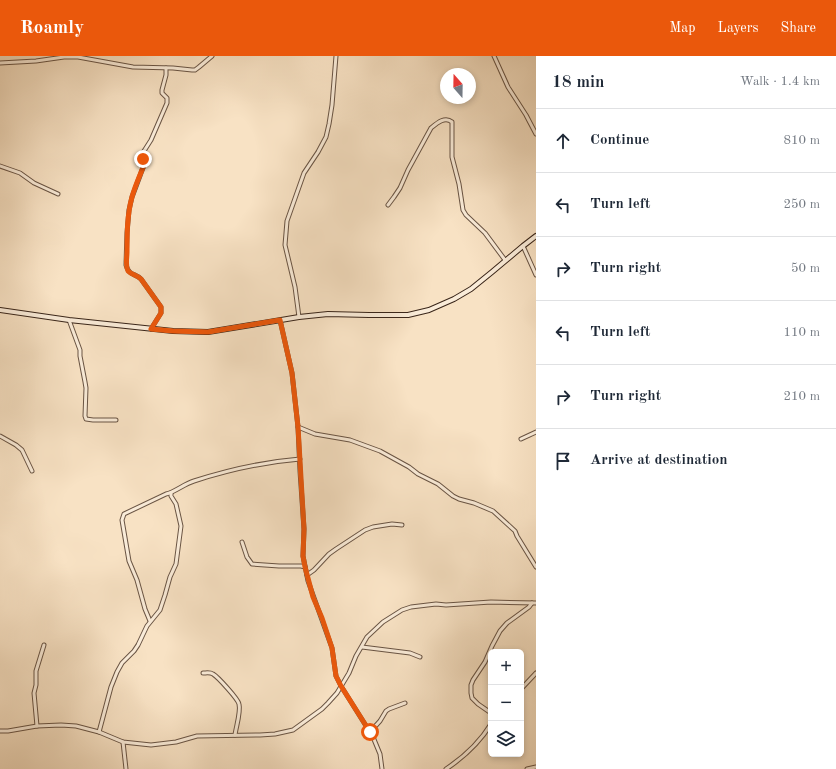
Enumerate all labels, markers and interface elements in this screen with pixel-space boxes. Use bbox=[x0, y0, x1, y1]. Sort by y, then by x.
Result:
text: Roamly bbox=[20, 19, 84, 38]
text: Map bbox=[670, 21, 696, 35]
text: Layers bbox=[718, 21, 759, 35]
text: Share bbox=[781, 21, 816, 35]
north arrow bbox=[440, 68, 476, 104]
text: 18 min bbox=[552, 74, 605, 91]
text: Walk · 1.4 km bbox=[740, 75, 820, 88]
icon: ahead bbox=[552, 130, 574, 152]
text: Continue bbox=[590, 133, 649, 148]
text: 810 m bbox=[783, 134, 820, 147]
route end bbox=[134, 150, 152, 168]
icon: left bbox=[552, 194, 574, 216]
text: Turn left bbox=[590, 197, 650, 212]
text: 250 m bbox=[783, 198, 820, 211]
icon: right bbox=[552, 258, 574, 280]
text: Turn right bbox=[590, 261, 661, 276]
text: 50 m bbox=[791, 262, 820, 275]
icon: left bbox=[552, 322, 574, 344]
text: Turn left bbox=[590, 325, 650, 340]
text: 110 m bbox=[783, 326, 820, 339]
icon: right bbox=[552, 386, 574, 408]
text: Turn right bbox=[590, 389, 661, 404]
text: 210 m bbox=[783, 390, 820, 403]
icon: arrive bbox=[552, 450, 574, 472]
text: Arrive at destination bbox=[590, 453, 728, 468]
map controls bbox=[488, 649, 524, 757]
button: + bbox=[488, 649, 524, 685]
button: − bbox=[488, 685, 524, 721]
button: layers bbox=[488, 721, 524, 757]
route start bbox=[361, 723, 379, 741]

